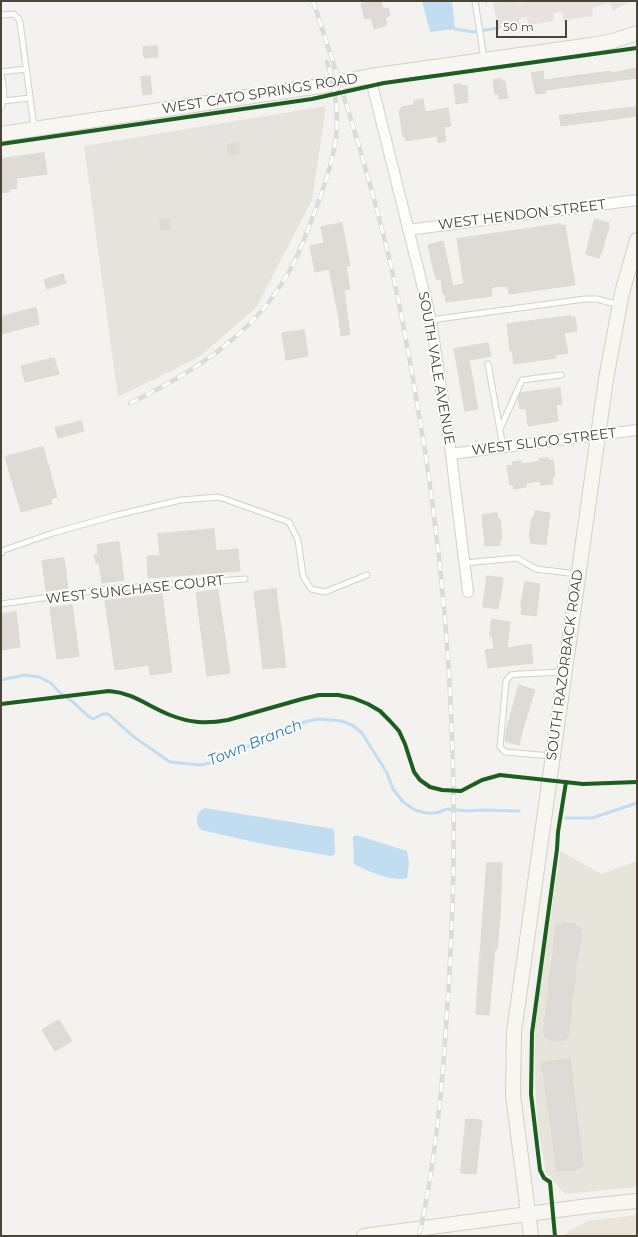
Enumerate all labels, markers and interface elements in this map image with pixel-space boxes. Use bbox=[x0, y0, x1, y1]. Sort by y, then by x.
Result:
scale bar bbox=[498, 12, 569, 38]
text: 50 m bbox=[503, 19, 534, 34]
street label: WEST CATO SPRINGS ROAD bbox=[161, 70, 359, 118]
street label: WEST HENDON STREET bbox=[437, 196, 607, 234]
street label: SOUTH VALE AVENUE bbox=[414, 290, 458, 446]
street label: WEST SLIGO STREET bbox=[471, 425, 617, 459]
street label: SOUTH RAZORBACK ROAD bbox=[543, 568, 587, 762]
street label: WEST SUNCHASE COURT bbox=[45, 572, 225, 608]
water label: Town Branch bbox=[205, 716, 305, 770]

